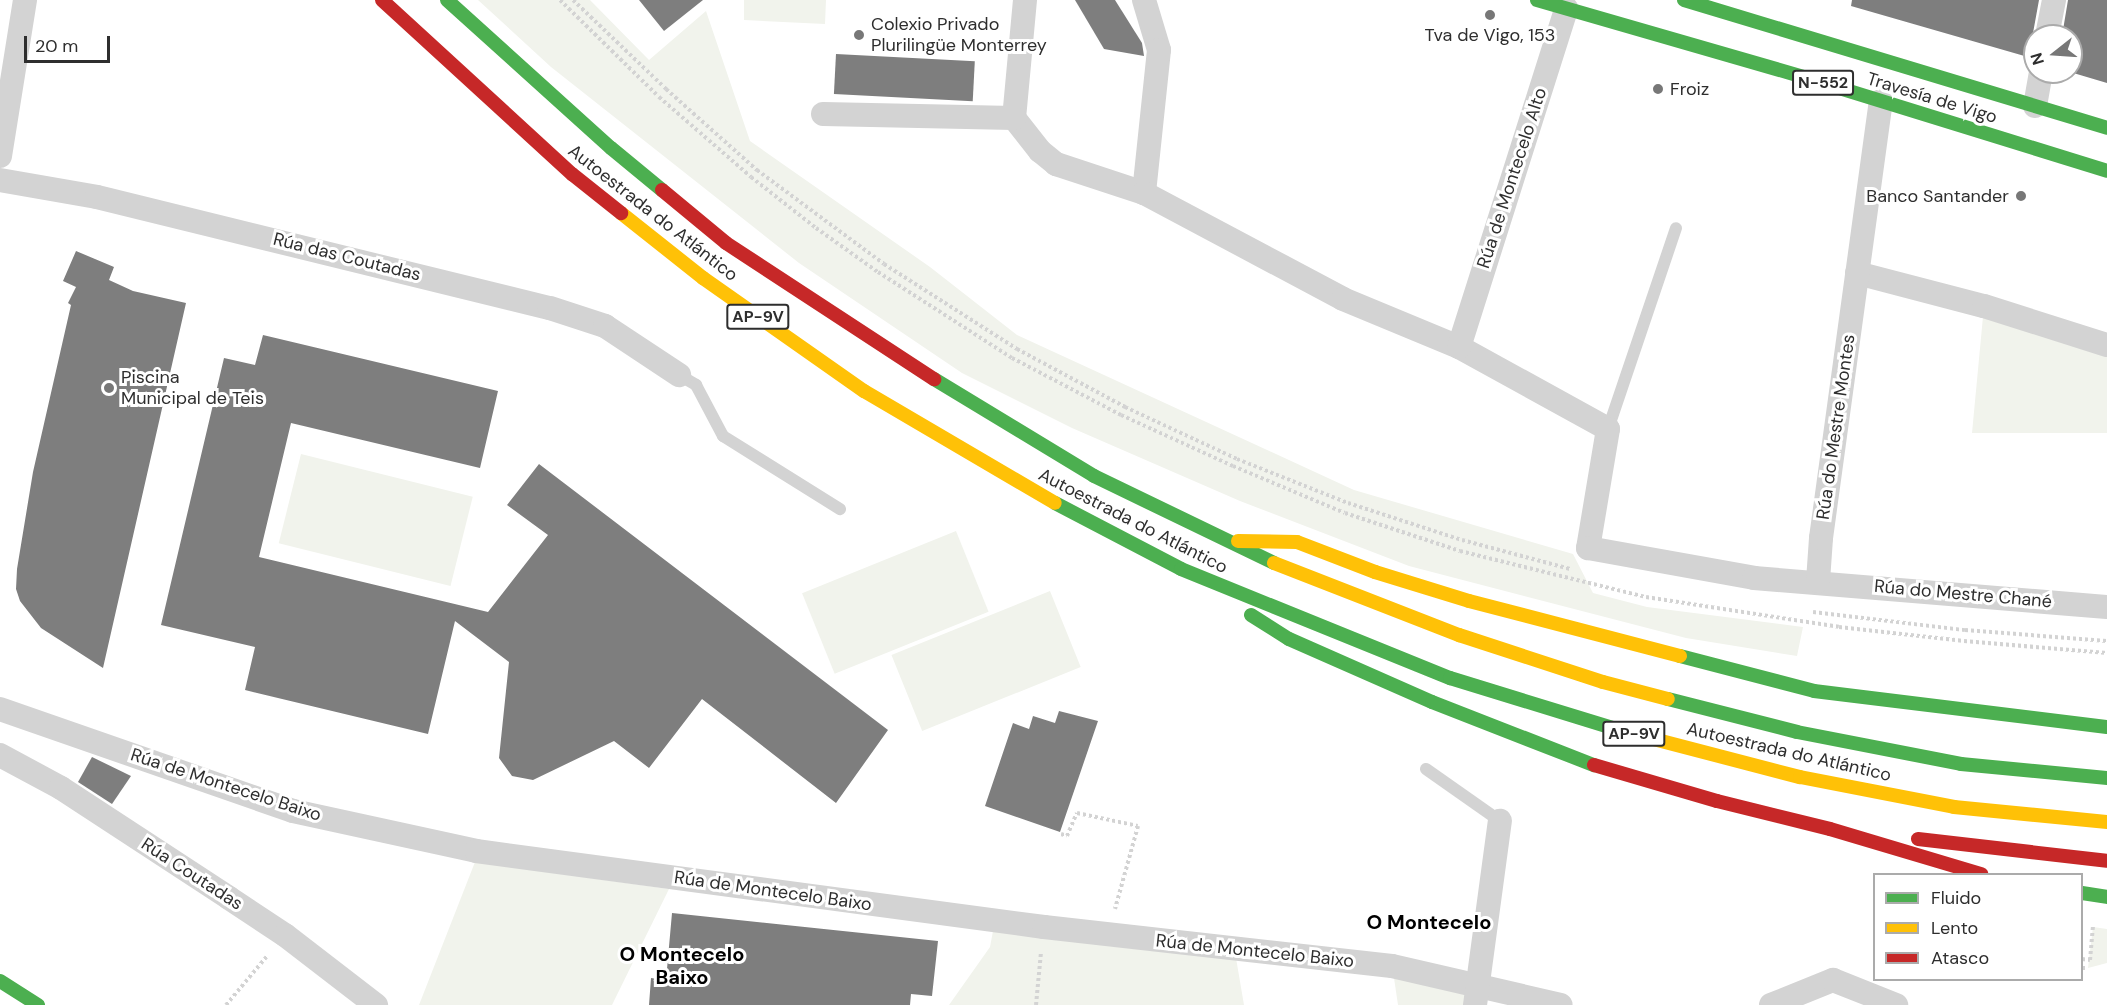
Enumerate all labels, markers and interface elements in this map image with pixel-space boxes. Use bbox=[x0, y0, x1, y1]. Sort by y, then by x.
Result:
marker: Tva de Vigo, 153 bbox=[1483, 8, 1497, 22]
place label: Colexio Privado Plurilingüe Monterrey bbox=[871, 14, 1047, 57]
scale bar bbox=[27, 24, 112, 62]
place label: Tva de Vigo, 153 bbox=[1425, 24, 1555, 46]
north arrow bbox=[2023, 24, 2083, 84]
marker: Colexio Privado Plurilingüe Monterrey bbox=[852, 28, 866, 42]
text: 20 m bbox=[35, 34, 78, 58]
text: N bbox=[2025, 50, 2049, 67]
street label: Travesía de Vigo bbox=[1864, 68, 2000, 128]
road number: N-552 bbox=[1792, 70, 1854, 96]
place label: Froiz bbox=[1670, 78, 1709, 100]
marker: Froiz bbox=[1651, 82, 1665, 96]
street label: Rúa de Montecelo Alto bbox=[1473, 85, 1551, 271]
street label: Autoestrada do Atlántico bbox=[564, 140, 742, 286]
place label: Banco Santander bbox=[1866, 185, 2009, 207]
marker: Banco Santander bbox=[2014, 189, 2028, 203]
street label: Rúa das Coutadas bbox=[271, 228, 423, 286]
road number: AP-9V bbox=[725, 304, 791, 330]
street label: Rúa do Mestre Montes bbox=[1812, 333, 1860, 521]
place label: Piscina Municipal de Teis bbox=[121, 367, 264, 410]
marker: Piscina Municipal de Teis bbox=[102, 381, 116, 395]
street label: Autoestrada do Atlántico bbox=[1035, 464, 1231, 578]
street label: Rúa do Mestre Chané bbox=[1873, 575, 2053, 613]
street label: Autoestrada do Atlántico bbox=[1685, 718, 1893, 786]
road number: AP-9V bbox=[1601, 721, 1667, 747]
street label: Rúa de Montecelo Baixo bbox=[128, 744, 324, 826]
street label: Rúa Coutadas bbox=[137, 833, 247, 915]
street label: Rúa de Montecelo Baixo bbox=[673, 866, 873, 916]
legend bbox=[1873, 873, 2083, 981]
text: Fluido bbox=[1931, 886, 1981, 910]
district label: O Montecelo bbox=[1367, 910, 1491, 934]
text: Lento bbox=[1931, 916, 1978, 940]
street label: Rúa de Montecelo Baixo bbox=[1155, 930, 1355, 972]
district label: O Montecelo Baixo bbox=[620, 942, 744, 989]
text: Atasco bbox=[1931, 946, 1989, 970]

